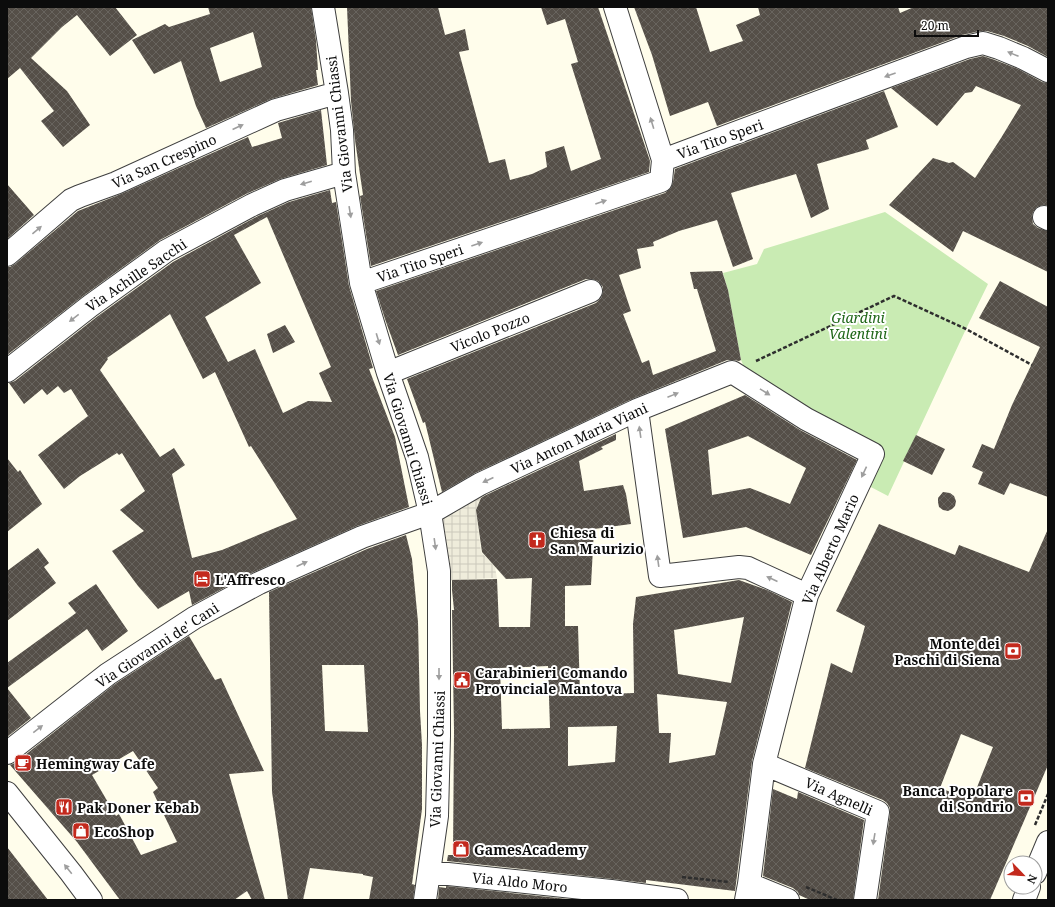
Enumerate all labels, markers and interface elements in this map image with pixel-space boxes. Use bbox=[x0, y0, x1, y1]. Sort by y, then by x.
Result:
scale bar bbox=[915, 12, 978, 38]
text: 20 m bbox=[921, 17, 949, 34]
one-way arrow bbox=[1006, 50, 1018, 56]
street label: Via Giovanni Chiassi bbox=[321, 54, 357, 193]
one-way arrow bbox=[884, 73, 896, 79]
street label: Via Tito Speri bbox=[674, 115, 766, 163]
one-way arrow bbox=[649, 116, 655, 128]
one-way arrow bbox=[233, 124, 244, 130]
street label: Via San Crespino bbox=[109, 129, 219, 193]
one-way arrow bbox=[300, 180, 312, 186]
one-way arrow bbox=[595, 199, 607, 205]
one-way arrow bbox=[347, 206, 353, 218]
one-way arrow bbox=[31, 225, 42, 234]
street label: Via Achille Sacchi bbox=[82, 234, 191, 316]
street label: Via Tito Speri bbox=[374, 239, 466, 287]
one-way arrow bbox=[472, 240, 484, 246]
street label: Vicolo Pozzo bbox=[448, 307, 532, 357]
park label: Giardini Valentini bbox=[829, 308, 888, 343]
one-way arrow bbox=[68, 314, 79, 322]
one-way arrow bbox=[375, 333, 381, 345]
street label: Via Giovanni Chiassi bbox=[379, 371, 437, 508]
one-way arrow bbox=[759, 389, 771, 396]
one-way arrow bbox=[667, 392, 679, 398]
street label: Via Anton Maria Viani bbox=[507, 398, 651, 478]
one-way arrow bbox=[637, 426, 643, 438]
one-way arrow bbox=[861, 467, 867, 478]
one-way arrow bbox=[482, 477, 493, 483]
street label: Via Alberto Mario bbox=[797, 491, 863, 607]
place label: Chiesa di San Maurizio bbox=[550, 523, 644, 558]
church icon: Chiesa di San Maurizio bbox=[527, 530, 547, 550]
one-way arrow bbox=[432, 538, 438, 551]
one-way arrow bbox=[655, 555, 661, 567]
one-way arrow bbox=[296, 561, 307, 567]
hotel icon: L'Affresco bbox=[192, 569, 212, 589]
place label: L'Affresco bbox=[215, 570, 286, 589]
one-way arrow bbox=[766, 576, 778, 582]
street label: Via Giovanni de' Cani bbox=[92, 598, 223, 692]
place label: Monte dei Paschi di Siena bbox=[894, 634, 1000, 669]
bank icon: Monte dei Paschi di Siena bbox=[1003, 641, 1023, 661]
place label: Carabinieri Comando Provinciale Mantova bbox=[475, 663, 628, 698]
one-way arrow bbox=[436, 668, 442, 681]
public building icon: Carabinieri Comando Provinciale Mantova bbox=[452, 670, 472, 690]
street label: Via Giovanni Chiassi bbox=[425, 690, 449, 828]
one-way arrow bbox=[33, 725, 43, 733]
cafe icon: Hemingway Cafe bbox=[13, 753, 33, 773]
place label: Hemingway Cafe bbox=[36, 754, 155, 773]
street label: Via Agnelli bbox=[802, 773, 876, 820]
place label: Banca Popolare di Sondrio bbox=[903, 781, 1013, 816]
bank icon: Banca Popolare di Sondrio bbox=[1016, 788, 1036, 808]
restaurant icon: Pak Doner Kebab bbox=[54, 797, 74, 817]
place label: Pak Doner Kebab bbox=[77, 798, 199, 817]
shop icon: EcoShop bbox=[71, 821, 91, 841]
place label: EcoShop bbox=[94, 822, 154, 841]
one-way arrow bbox=[871, 833, 877, 845]
shop icon: GamesAcademy bbox=[451, 839, 471, 859]
place label: GamesAcademy bbox=[474, 840, 587, 859]
north arrow bbox=[1003, 855, 1043, 895]
one-way arrow bbox=[63, 863, 72, 874]
street label: Via Aldo Moro bbox=[471, 868, 569, 896]
text: N bbox=[1024, 872, 1041, 887]

